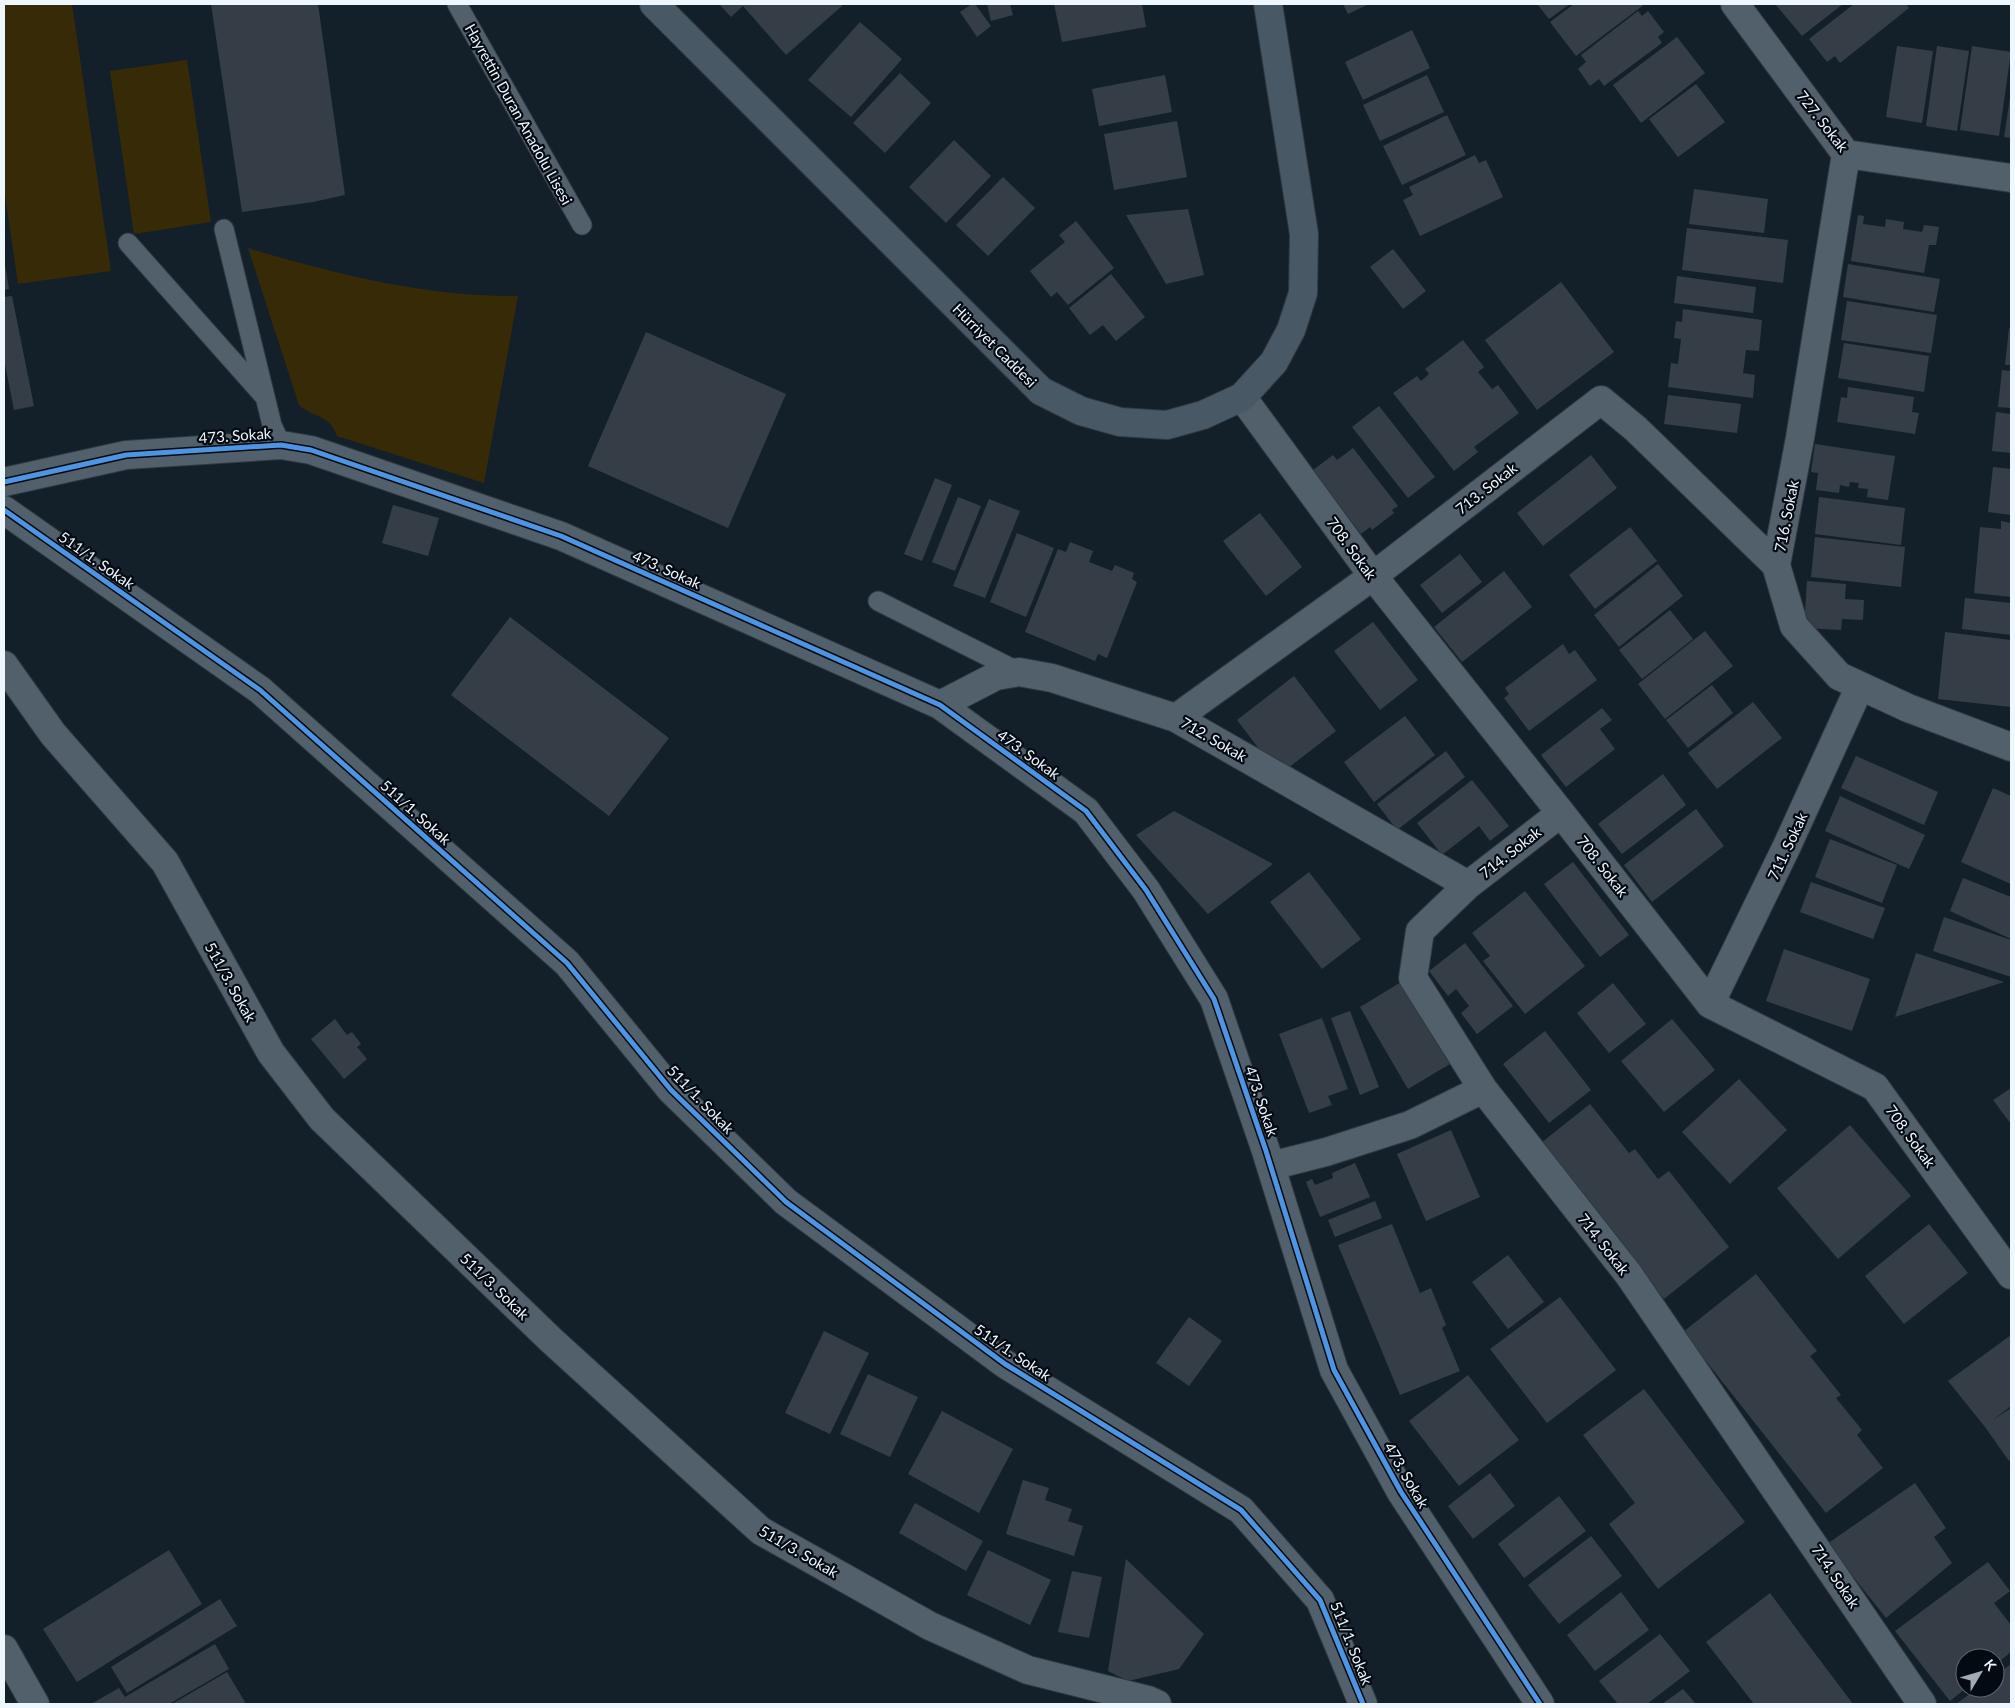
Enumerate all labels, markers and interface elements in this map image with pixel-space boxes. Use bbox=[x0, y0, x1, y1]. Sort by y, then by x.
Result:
street label: Hayrettin Duran Anadolu Lisesi bbox=[462, 20, 576, 208]
street label: 727. Sokak bbox=[1794, 87, 1853, 156]
street label: Hürriyet Caddesi bbox=[949, 299, 1041, 391]
street label: 473. Sokak bbox=[198, 423, 272, 447]
street label: 713. Sokak bbox=[1452, 458, 1521, 517]
street label: 716. Sokak bbox=[1770, 478, 1802, 553]
street label: 708. Sokak bbox=[1323, 513, 1381, 583]
street label: 511/1. Sokak bbox=[56, 527, 139, 593]
street label: 473. Sokak bbox=[630, 546, 704, 592]
street label: 712. Sokak bbox=[1178, 713, 1250, 765]
street label: 473. Sokak bbox=[994, 725, 1064, 783]
street label: 511/1. Sokak bbox=[377, 776, 455, 848]
street label: 711. Sokak bbox=[1763, 809, 1811, 883]
street label: 714. Sokak bbox=[1476, 822, 1545, 881]
street label: 708. Sokak bbox=[1574, 832, 1633, 901]
street label: 511/3. Sokak bbox=[202, 939, 260, 1025]
street label: 511/1. Sokak bbox=[664, 1061, 738, 1137]
street label: 473. Sokak bbox=[1242, 1064, 1282, 1139]
street label: 708. Sokak bbox=[1882, 1101, 1940, 1171]
street label: 714. Sokak bbox=[1575, 1210, 1634, 1279]
street label: 511/3. Sokak bbox=[457, 1249, 533, 1323]
street label: 511/1. Sokak bbox=[971, 1320, 1055, 1384]
street label: 473. Sokak bbox=[1381, 1439, 1433, 1511]
street label: 511/3. Sokak bbox=[756, 1521, 842, 1581]
street label: 714. Sokak bbox=[1808, 1541, 1864, 1612]
street label: 511/1. Sokak bbox=[1327, 1599, 1377, 1688]
north arrow bbox=[1955, 1648, 2005, 1698]
text: K bbox=[1981, 1656, 2001, 1674]

